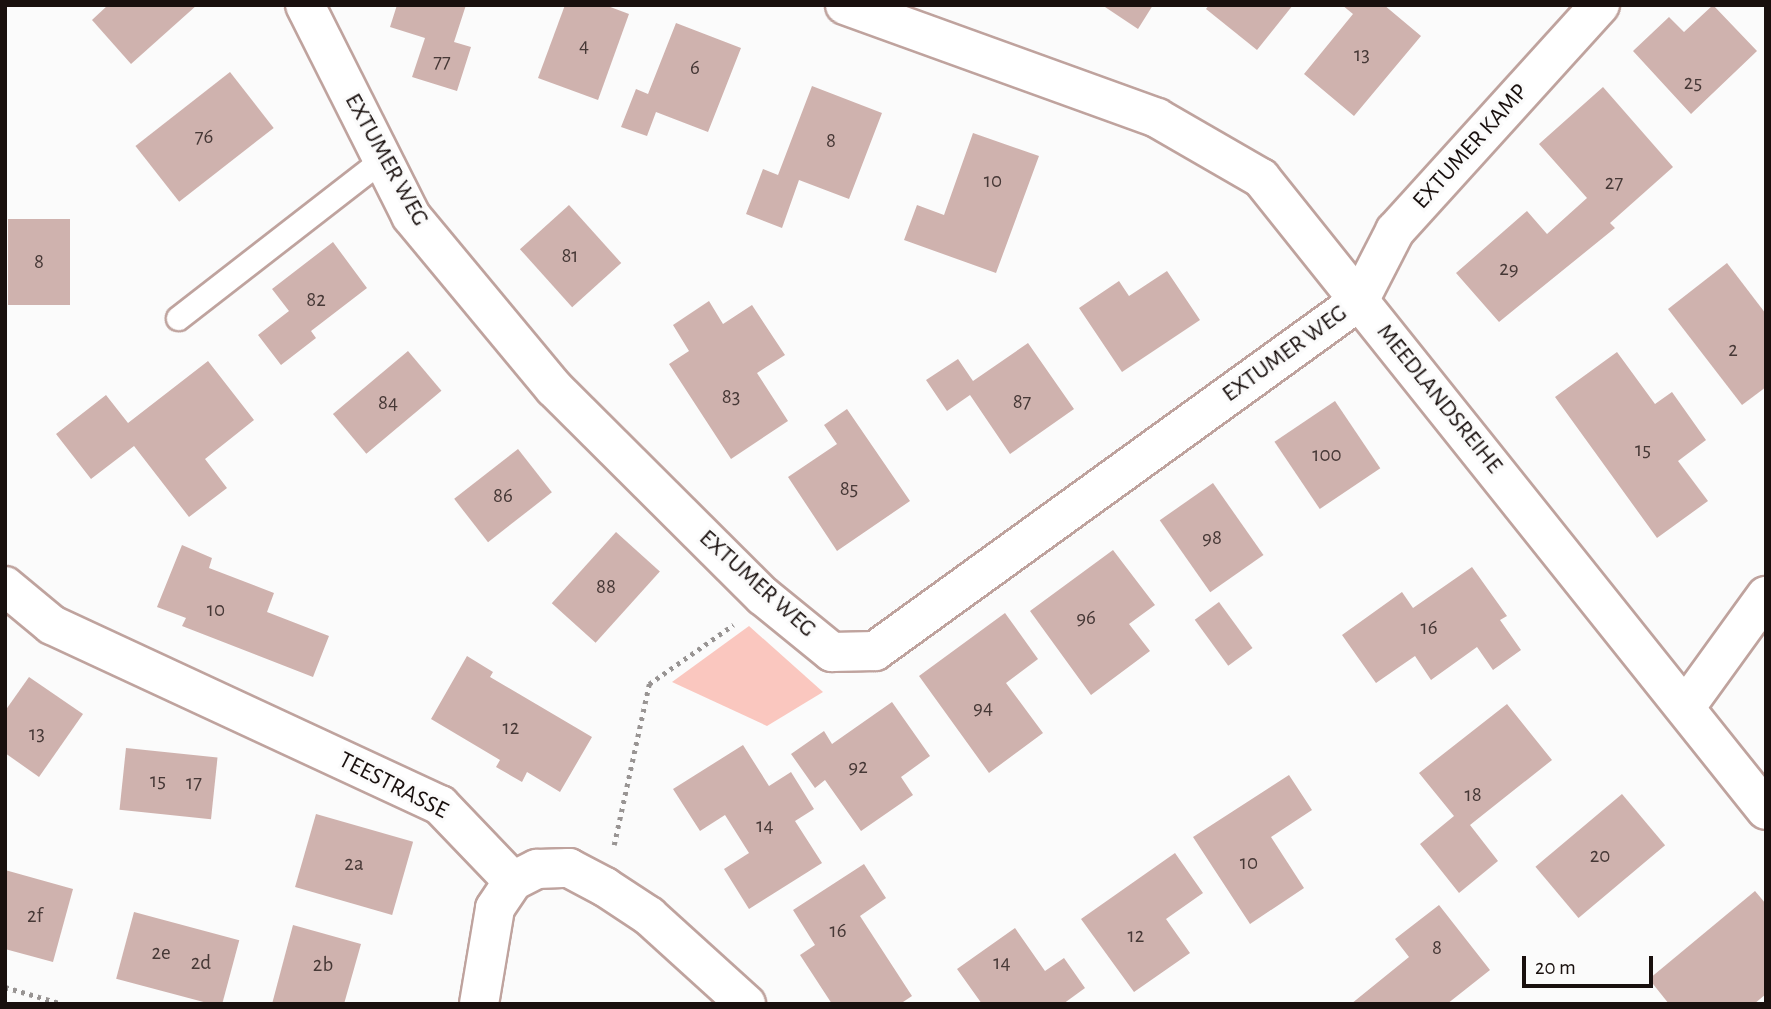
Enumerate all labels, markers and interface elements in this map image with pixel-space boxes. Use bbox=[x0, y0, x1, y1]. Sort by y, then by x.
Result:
house number: 4 bbox=[579, 33, 589, 59]
house number: 13 bbox=[1354, 42, 1370, 68]
house number: 77 bbox=[433, 49, 451, 75]
house number: 6 bbox=[690, 55, 700, 81]
house number: 25 bbox=[1684, 70, 1702, 96]
street label: EXTUMER KAMP bbox=[1407, 78, 1535, 216]
street label: EXTUMER WEG bbox=[338, 89, 434, 231]
house number: 76 bbox=[195, 124, 213, 150]
house number: 8 bbox=[826, 128, 836, 154]
house number: 10 bbox=[984, 168, 1002, 194]
house number: 27 bbox=[1605, 170, 1623, 196]
house number: 81 bbox=[561, 243, 579, 269]
house number: 8 bbox=[34, 249, 44, 275]
house number: 29 bbox=[1499, 256, 1519, 282]
house number: 82 bbox=[306, 287, 326, 313]
street label: EXTUMER WEG bbox=[1217, 299, 1353, 409]
street label: MEEDLANDSREIHE bbox=[1370, 318, 1508, 480]
house number: 2 bbox=[1728, 337, 1738, 363]
house number: 83 bbox=[722, 384, 740, 410]
house number: 87 bbox=[1013, 389, 1031, 415]
house number: 84 bbox=[378, 390, 398, 416]
house number: 15 bbox=[1635, 437, 1651, 463]
house number: 100 bbox=[1312, 442, 1342, 468]
house number: 85 bbox=[840, 476, 858, 502]
house number: 86 bbox=[493, 483, 513, 509]
street label: EXTUMER WEG bbox=[693, 524, 821, 644]
house number: 98 bbox=[1202, 525, 1222, 551]
house number: 88 bbox=[596, 574, 616, 600]
house number: 10 bbox=[207, 597, 225, 623]
house number: 96 bbox=[1076, 605, 1096, 631]
house number: 16 bbox=[1420, 615, 1438, 641]
house number: 94 bbox=[973, 695, 993, 721]
house number: 12 bbox=[503, 715, 519, 741]
house number: 13 bbox=[29, 721, 45, 747]
street label: TEESTRASSE bbox=[333, 746, 453, 826]
house number: 92 bbox=[848, 754, 868, 780]
house number: 15 bbox=[150, 768, 166, 794]
house number: 17 bbox=[186, 770, 202, 796]
house number: 18 bbox=[1464, 782, 1482, 808]
house number: 14 bbox=[756, 813, 774, 839]
house number: 20 bbox=[1590, 843, 1610, 869]
house number: 10 bbox=[1240, 850, 1258, 876]
house number: 2a bbox=[344, 851, 364, 877]
house number: 2f bbox=[27, 903, 43, 929]
house number: 16 bbox=[829, 918, 847, 944]
house number: 12 bbox=[1128, 923, 1144, 949]
house number: 8 bbox=[1432, 935, 1442, 961]
house number: 2e bbox=[151, 940, 171, 966]
scale bar bbox=[1526, 942, 1657, 986]
house number: 2d bbox=[191, 950, 211, 976]
house number: 14 bbox=[993, 950, 1011, 976]
house number: 2b bbox=[313, 952, 333, 978]
text: 20 m bbox=[1535, 957, 1576, 978]

